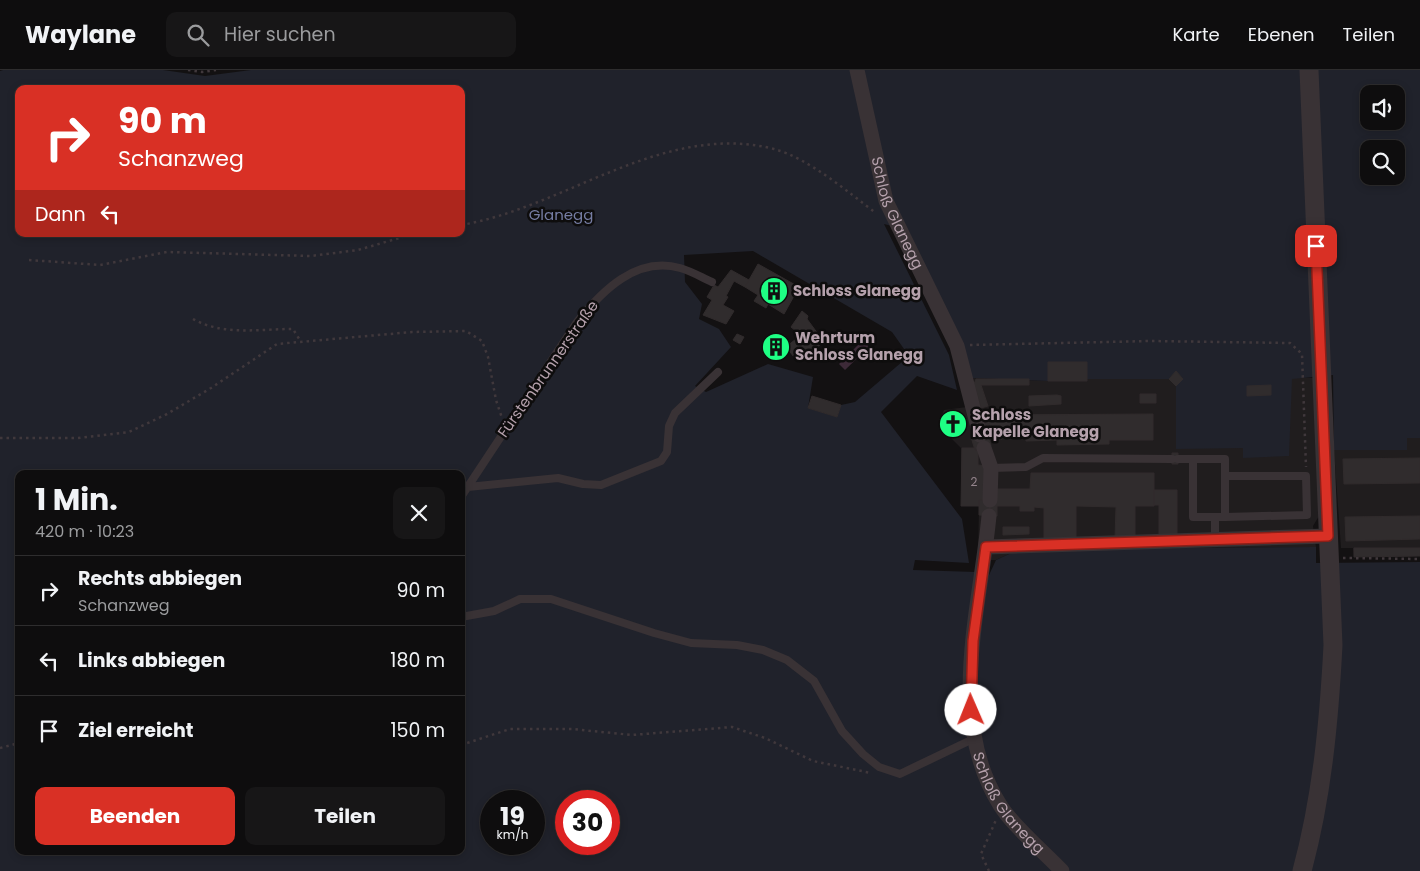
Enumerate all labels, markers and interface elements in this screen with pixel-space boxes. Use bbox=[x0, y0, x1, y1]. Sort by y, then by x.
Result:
search box bbox=[166, 12, 516, 57]
text: Waylane bbox=[25, 18, 136, 51]
icon: search bbox=[184, 21, 212, 49]
text: Hier suchen bbox=[224, 21, 336, 48]
text: Karte bbox=[1172, 22, 1220, 47]
text: Ebenen bbox=[1248, 22, 1315, 47]
text: Teilen bbox=[1343, 22, 1395, 47]
map controls bbox=[1360, 85, 1405, 185]
button: sound bbox=[1360, 85, 1405, 130]
text: 90 m bbox=[118, 96, 207, 145]
icon: right bbox=[35, 105, 100, 170]
button: search bbox=[1360, 140, 1405, 185]
text: Schanzweg bbox=[118, 143, 244, 174]
street label: Schloß Glanegg bbox=[866, 155, 929, 273]
icon: left bbox=[96, 200, 124, 228]
text: Dann bbox=[35, 201, 86, 228]
park label: Glanegg bbox=[529, 204, 593, 225]
pin bbox=[1295, 225, 1337, 267]
icon: arrive bbox=[1302, 232, 1330, 260]
building icon: Schloss Glanegg bbox=[759, 276, 789, 306]
place label: Schloss Glanegg bbox=[793, 280, 921, 301]
street label: Fürstenbrunnerstraße bbox=[492, 296, 603, 441]
place label: Wehrturm Schloss Glanegg bbox=[795, 327, 923, 365]
building icon: Wehrturm Schloss Glanegg bbox=[761, 332, 791, 362]
place label: Schloss Kapelle Glanegg bbox=[972, 404, 1099, 442]
church icon: Schloss Kapelle Glanegg bbox=[938, 409, 968, 439]
house number: 2 bbox=[971, 473, 978, 490]
text: 1 Min. bbox=[35, 478, 118, 521]
button: close bbox=[393, 487, 445, 539]
text: 420 m · 10:23 bbox=[35, 520, 134, 543]
text: Rechts abbiegen bbox=[78, 565, 242, 592]
icon: right bbox=[35, 577, 63, 605]
text: 90 m bbox=[396, 577, 445, 604]
text: Schanzweg bbox=[78, 594, 170, 617]
icon: left bbox=[35, 647, 63, 675]
text: Links abbiegen bbox=[78, 647, 225, 674]
text: 180 m bbox=[390, 647, 445, 674]
position arrow bbox=[944, 683, 996, 735]
icon: arrive bbox=[35, 717, 63, 745]
text: Ziel erreicht bbox=[78, 717, 194, 744]
text: 150 m bbox=[390, 717, 445, 744]
street label: Schloß Glanegg bbox=[968, 749, 1050, 858]
button: Beenden bbox=[35, 787, 235, 845]
button: Teilen bbox=[245, 787, 445, 845]
speed limit sign: 30 bbox=[555, 790, 620, 855]
text: 19 bbox=[500, 799, 525, 834]
text: km/h bbox=[497, 826, 528, 843]

